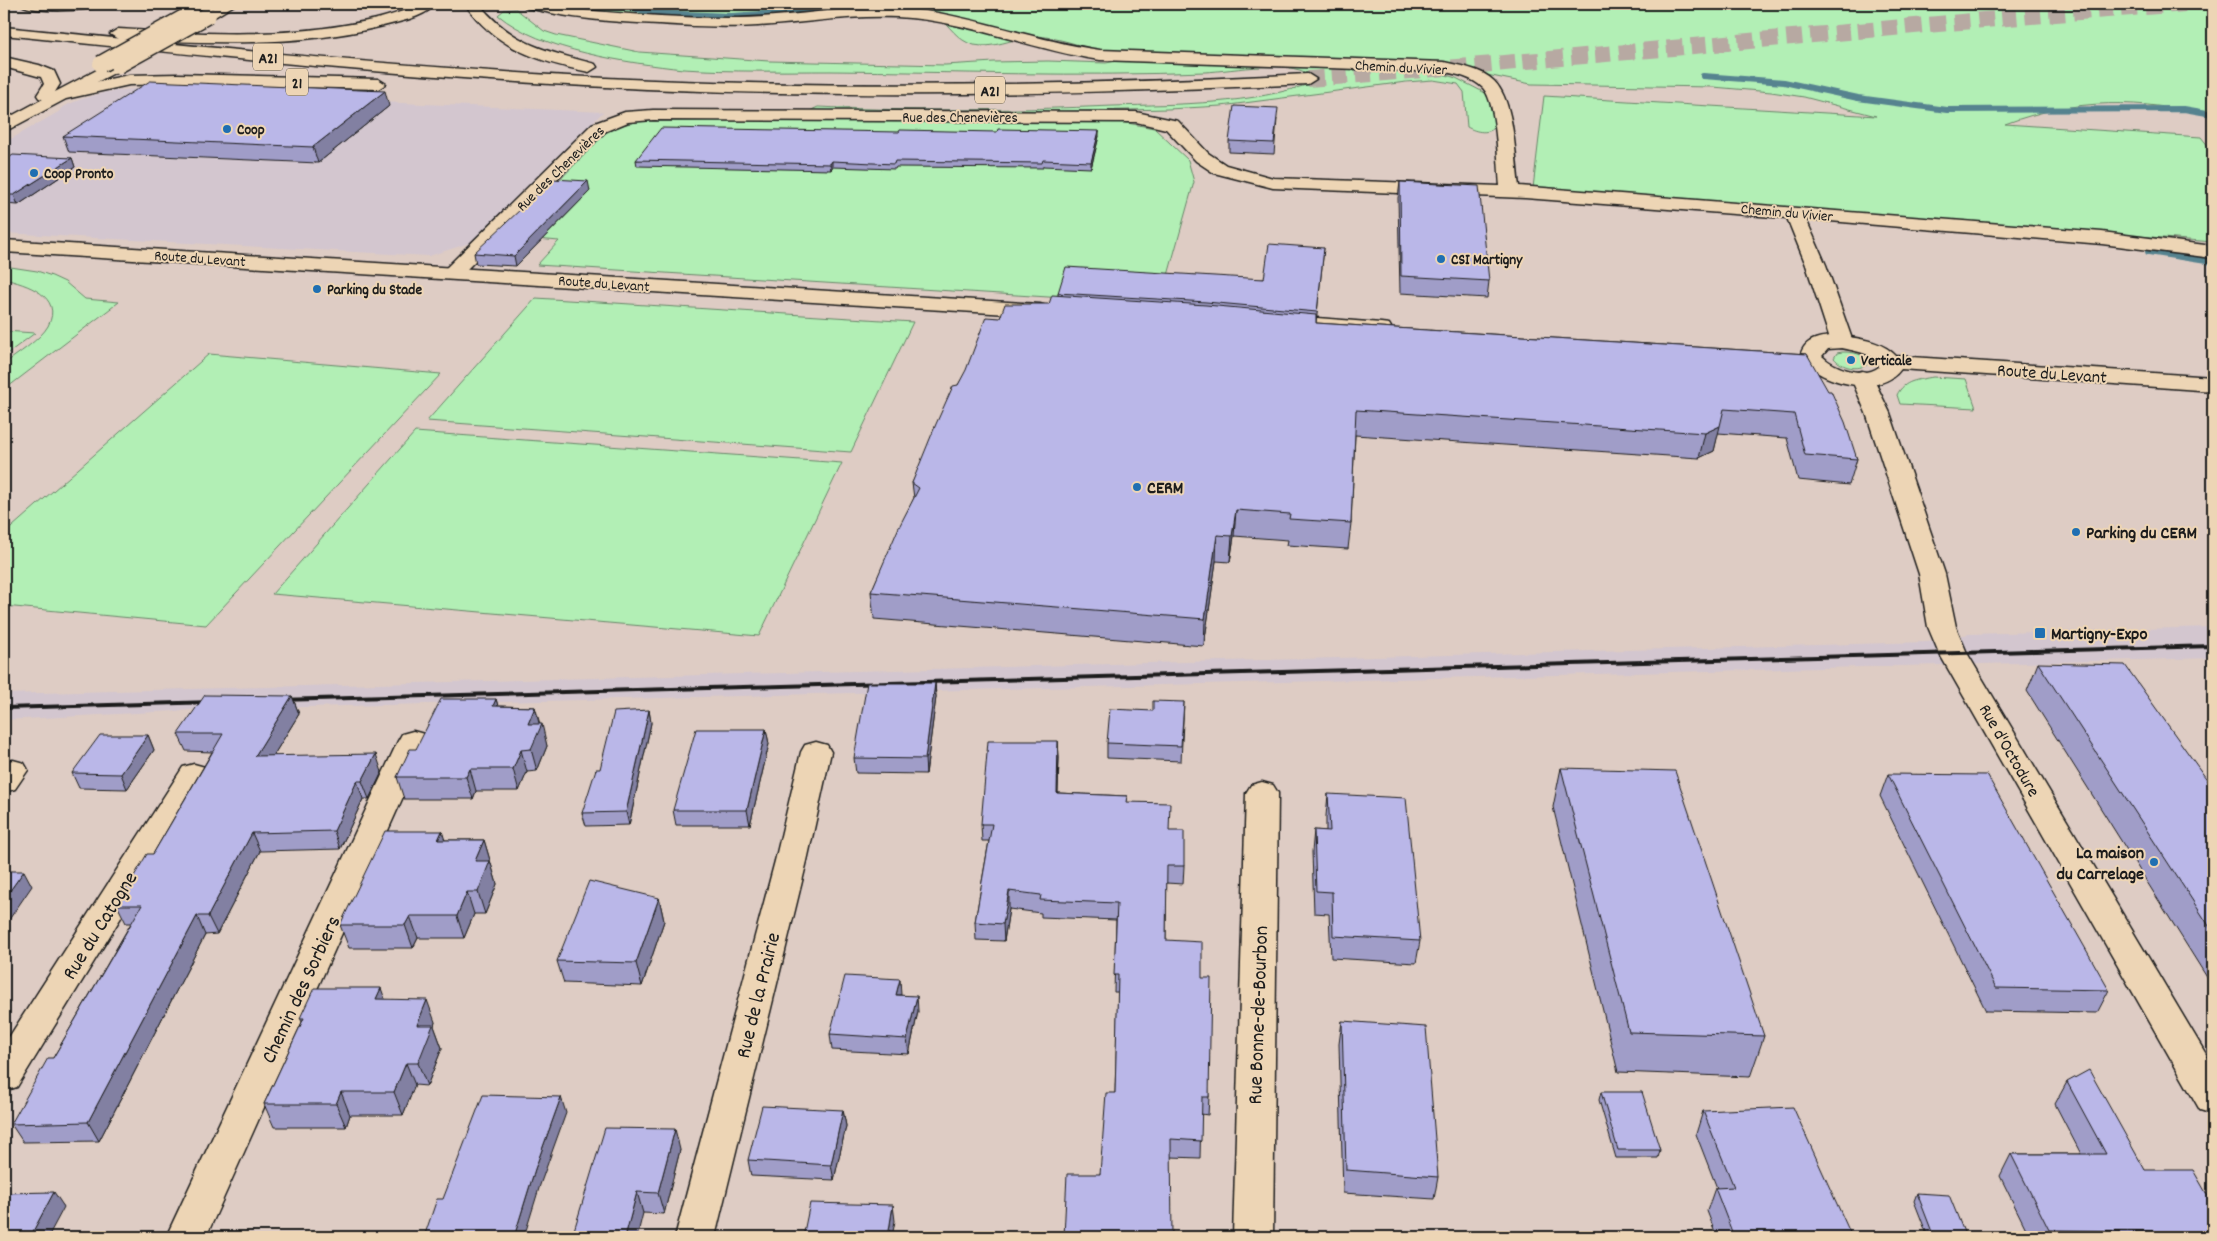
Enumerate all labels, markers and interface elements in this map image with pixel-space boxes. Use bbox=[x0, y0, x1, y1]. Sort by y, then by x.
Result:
road number: A21 bbox=[253, 44, 283, 70]
street label: Chemin du Vivier bbox=[1354, 56, 1448, 82]
road number: 21 bbox=[286, 68, 308, 95]
road number: A21 bbox=[975, 76, 1005, 104]
street label: Rue des Chenevières bbox=[902, 108, 1018, 130]
place label: Coop bbox=[237, 120, 265, 142]
street label: Rue des Chenevières bbox=[512, 121, 611, 217]
marker: Coop bbox=[221, 123, 233, 135]
place label: Coop Pronto bbox=[44, 164, 114, 186]
marker: Coop Pronto bbox=[28, 167, 40, 179]
street label: Chemin du Vivier bbox=[1740, 199, 1834, 229]
street label: Route du Levant bbox=[153, 246, 247, 274]
place label: CSI Martigny bbox=[1451, 250, 1523, 272]
marker: CSI Martigny bbox=[1435, 253, 1447, 265]
street label: Route du Levant bbox=[557, 271, 651, 299]
place label: Parking du Stade bbox=[327, 280, 422, 302]
marker: Parking du Stade bbox=[311, 283, 323, 295]
place label: Verticale bbox=[1861, 351, 1912, 373]
marker: Verticale bbox=[1845, 354, 1857, 366]
street label: Route du Levant bbox=[1996, 359, 2108, 392]
place label: CERM bbox=[1147, 477, 1183, 502]
marker: CERM bbox=[1131, 481, 1143, 493]
place label: Parking du CERM bbox=[2086, 522, 2197, 547]
marker: Parking du CERM bbox=[2070, 526, 2082, 538]
place label: Martigny-Expo bbox=[2051, 623, 2147, 648]
marker: Martigny-Expo bbox=[2033, 626, 2047, 640]
street label: Rue d'Octodure bbox=[1971, 700, 2045, 802]
place label: La maison du Carrelage bbox=[2057, 842, 2144, 888]
marker: La maison du Carrelage bbox=[2148, 856, 2160, 868]
street label: Rue du Catogne bbox=[56, 867, 147, 986]
street label: Chemin des Sorbiers bbox=[255, 911, 350, 1069]
street label: Rue Bonne-de-Bourbon bbox=[1242, 925, 1278, 1105]
street label: Rue de la Prairie bbox=[730, 930, 790, 1062]

